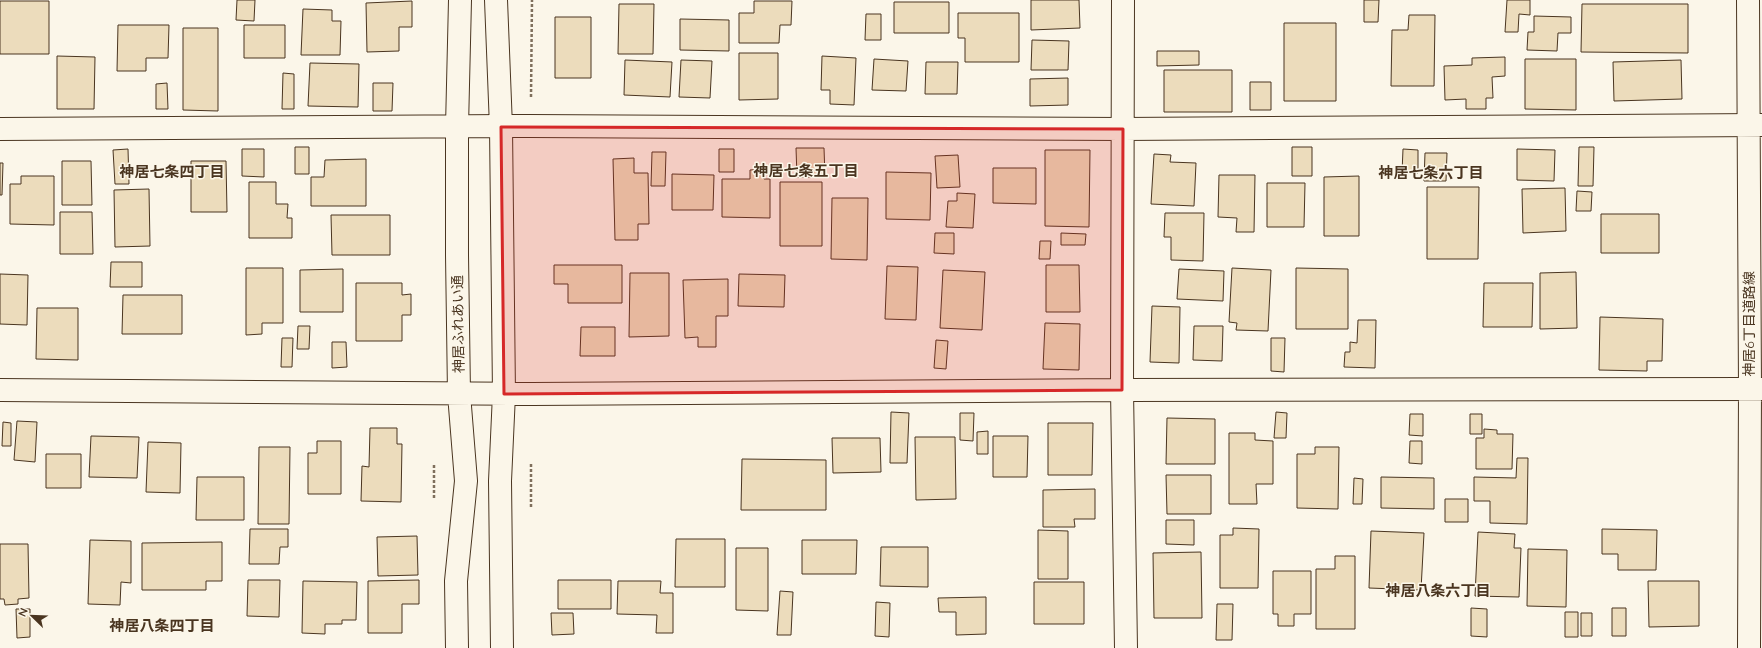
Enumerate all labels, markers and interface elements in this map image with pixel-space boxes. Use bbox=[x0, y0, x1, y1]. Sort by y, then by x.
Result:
district label: 神居七条五丁目 bbox=[752, 161, 859, 180]
district label: 神居七条四丁目 bbox=[118, 162, 225, 181]
district label: 神居七条六丁目 bbox=[1377, 163, 1484, 182]
street label: 神居6丁目道路線 bbox=[1740, 271, 1758, 377]
street label: 神居ふれあい通 bbox=[448, 275, 468, 373]
district label: 神居八条六丁目 bbox=[1384, 581, 1491, 600]
north arrow bbox=[12, 596, 52, 636]
text: N bbox=[15, 606, 31, 619]
district label: 神居八条四丁目 bbox=[108, 616, 215, 635]

